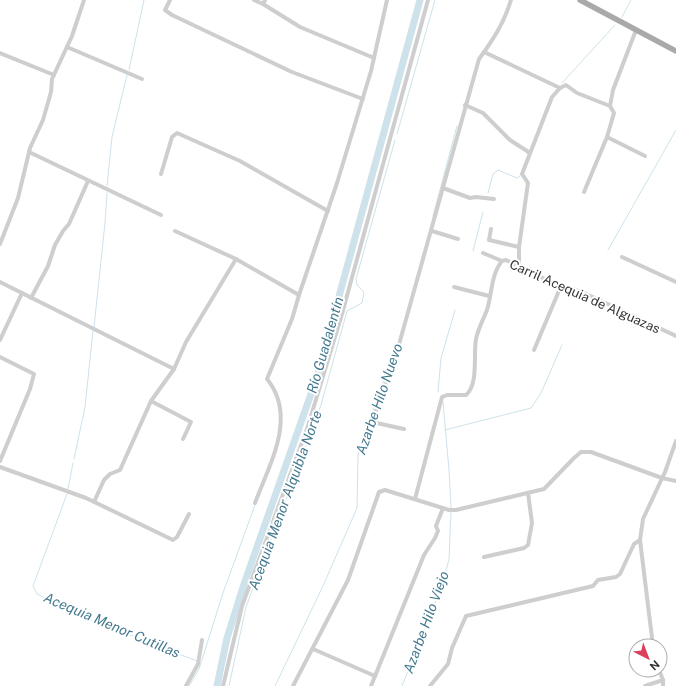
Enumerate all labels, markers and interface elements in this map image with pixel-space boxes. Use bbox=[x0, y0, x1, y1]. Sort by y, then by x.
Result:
street label: Carril Acequia de Alguazas bbox=[507, 256, 662, 336]
water label: Río Guadalentín bbox=[304, 295, 346, 395]
water label: Azarbe Hilo Nuevo bbox=[353, 341, 406, 457]
water label: Acequia Menor Alquibla Norte bbox=[245, 408, 325, 592]
water label: Azarbe Hilo Viejo bbox=[400, 568, 452, 675]
water label: Acequia Menor Cutillas bbox=[42, 589, 183, 661]
north arrow bbox=[628, 638, 668, 678]
text: N bbox=[647, 658, 662, 673]

